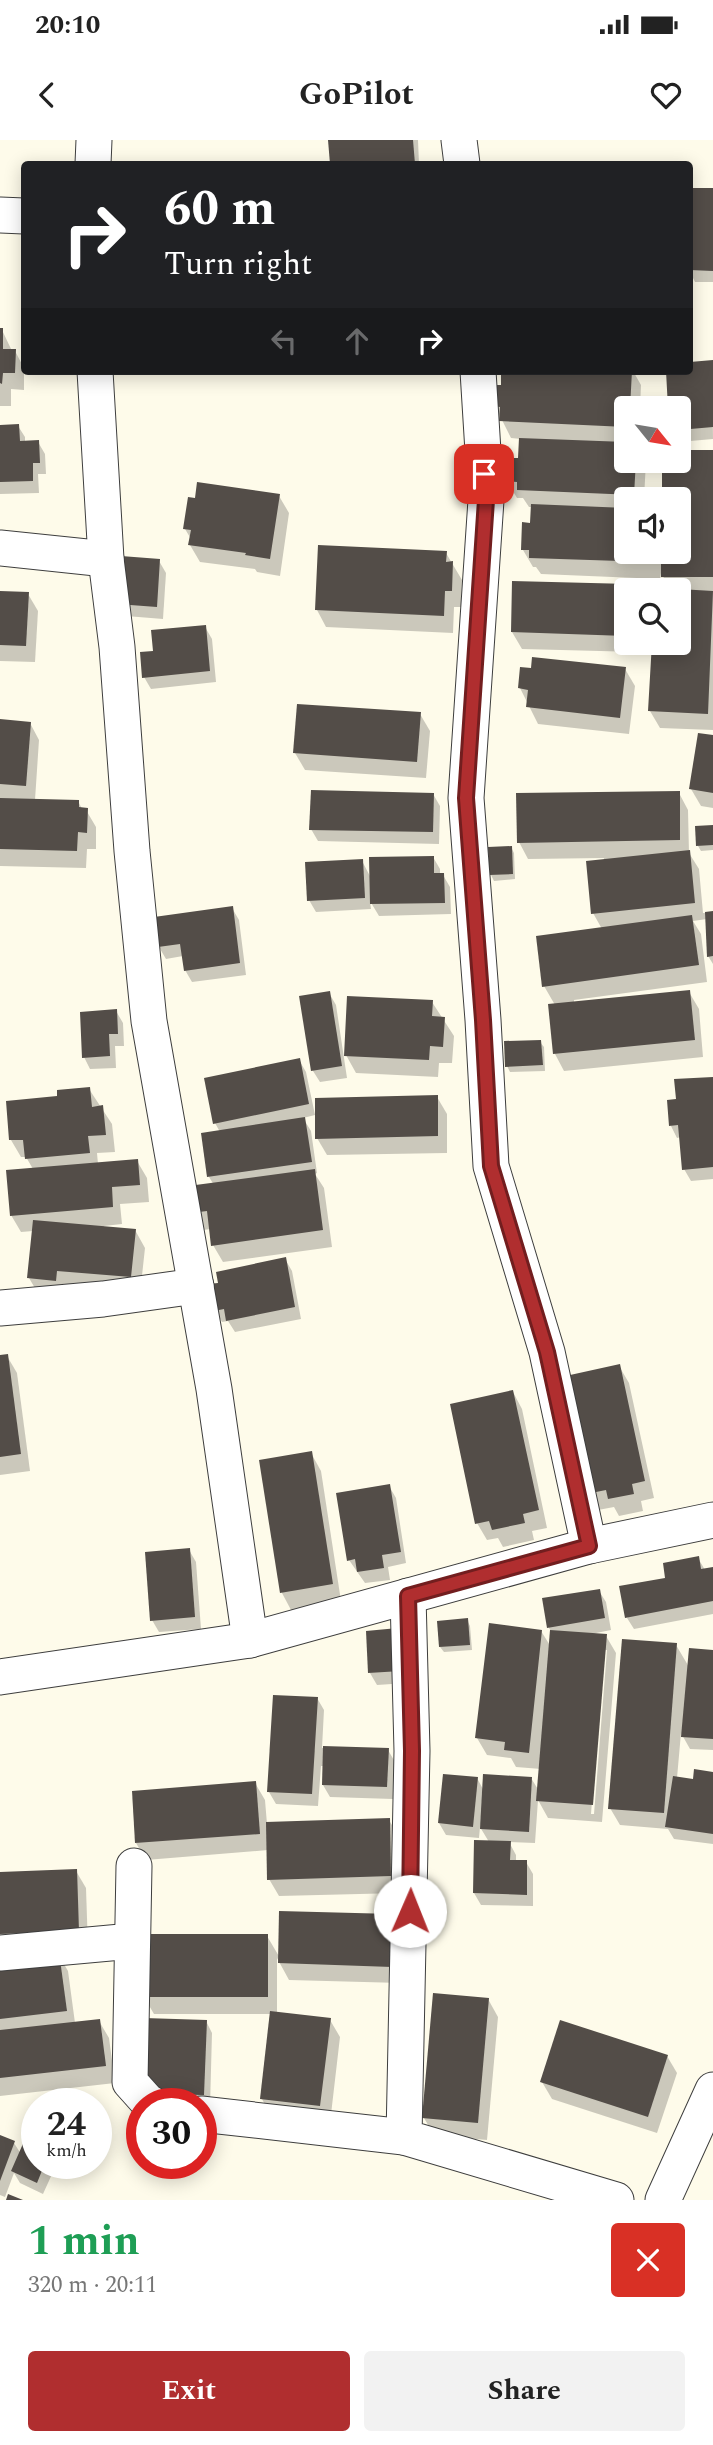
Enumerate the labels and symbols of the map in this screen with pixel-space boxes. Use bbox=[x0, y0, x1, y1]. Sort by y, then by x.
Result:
north arrow bbox=[614, 396, 691, 472]
pin bbox=[454, 444, 514, 504]
position arrow bbox=[373, 1874, 447, 1948]
speed limit sign: 30 bbox=[126, 2088, 217, 2179]

